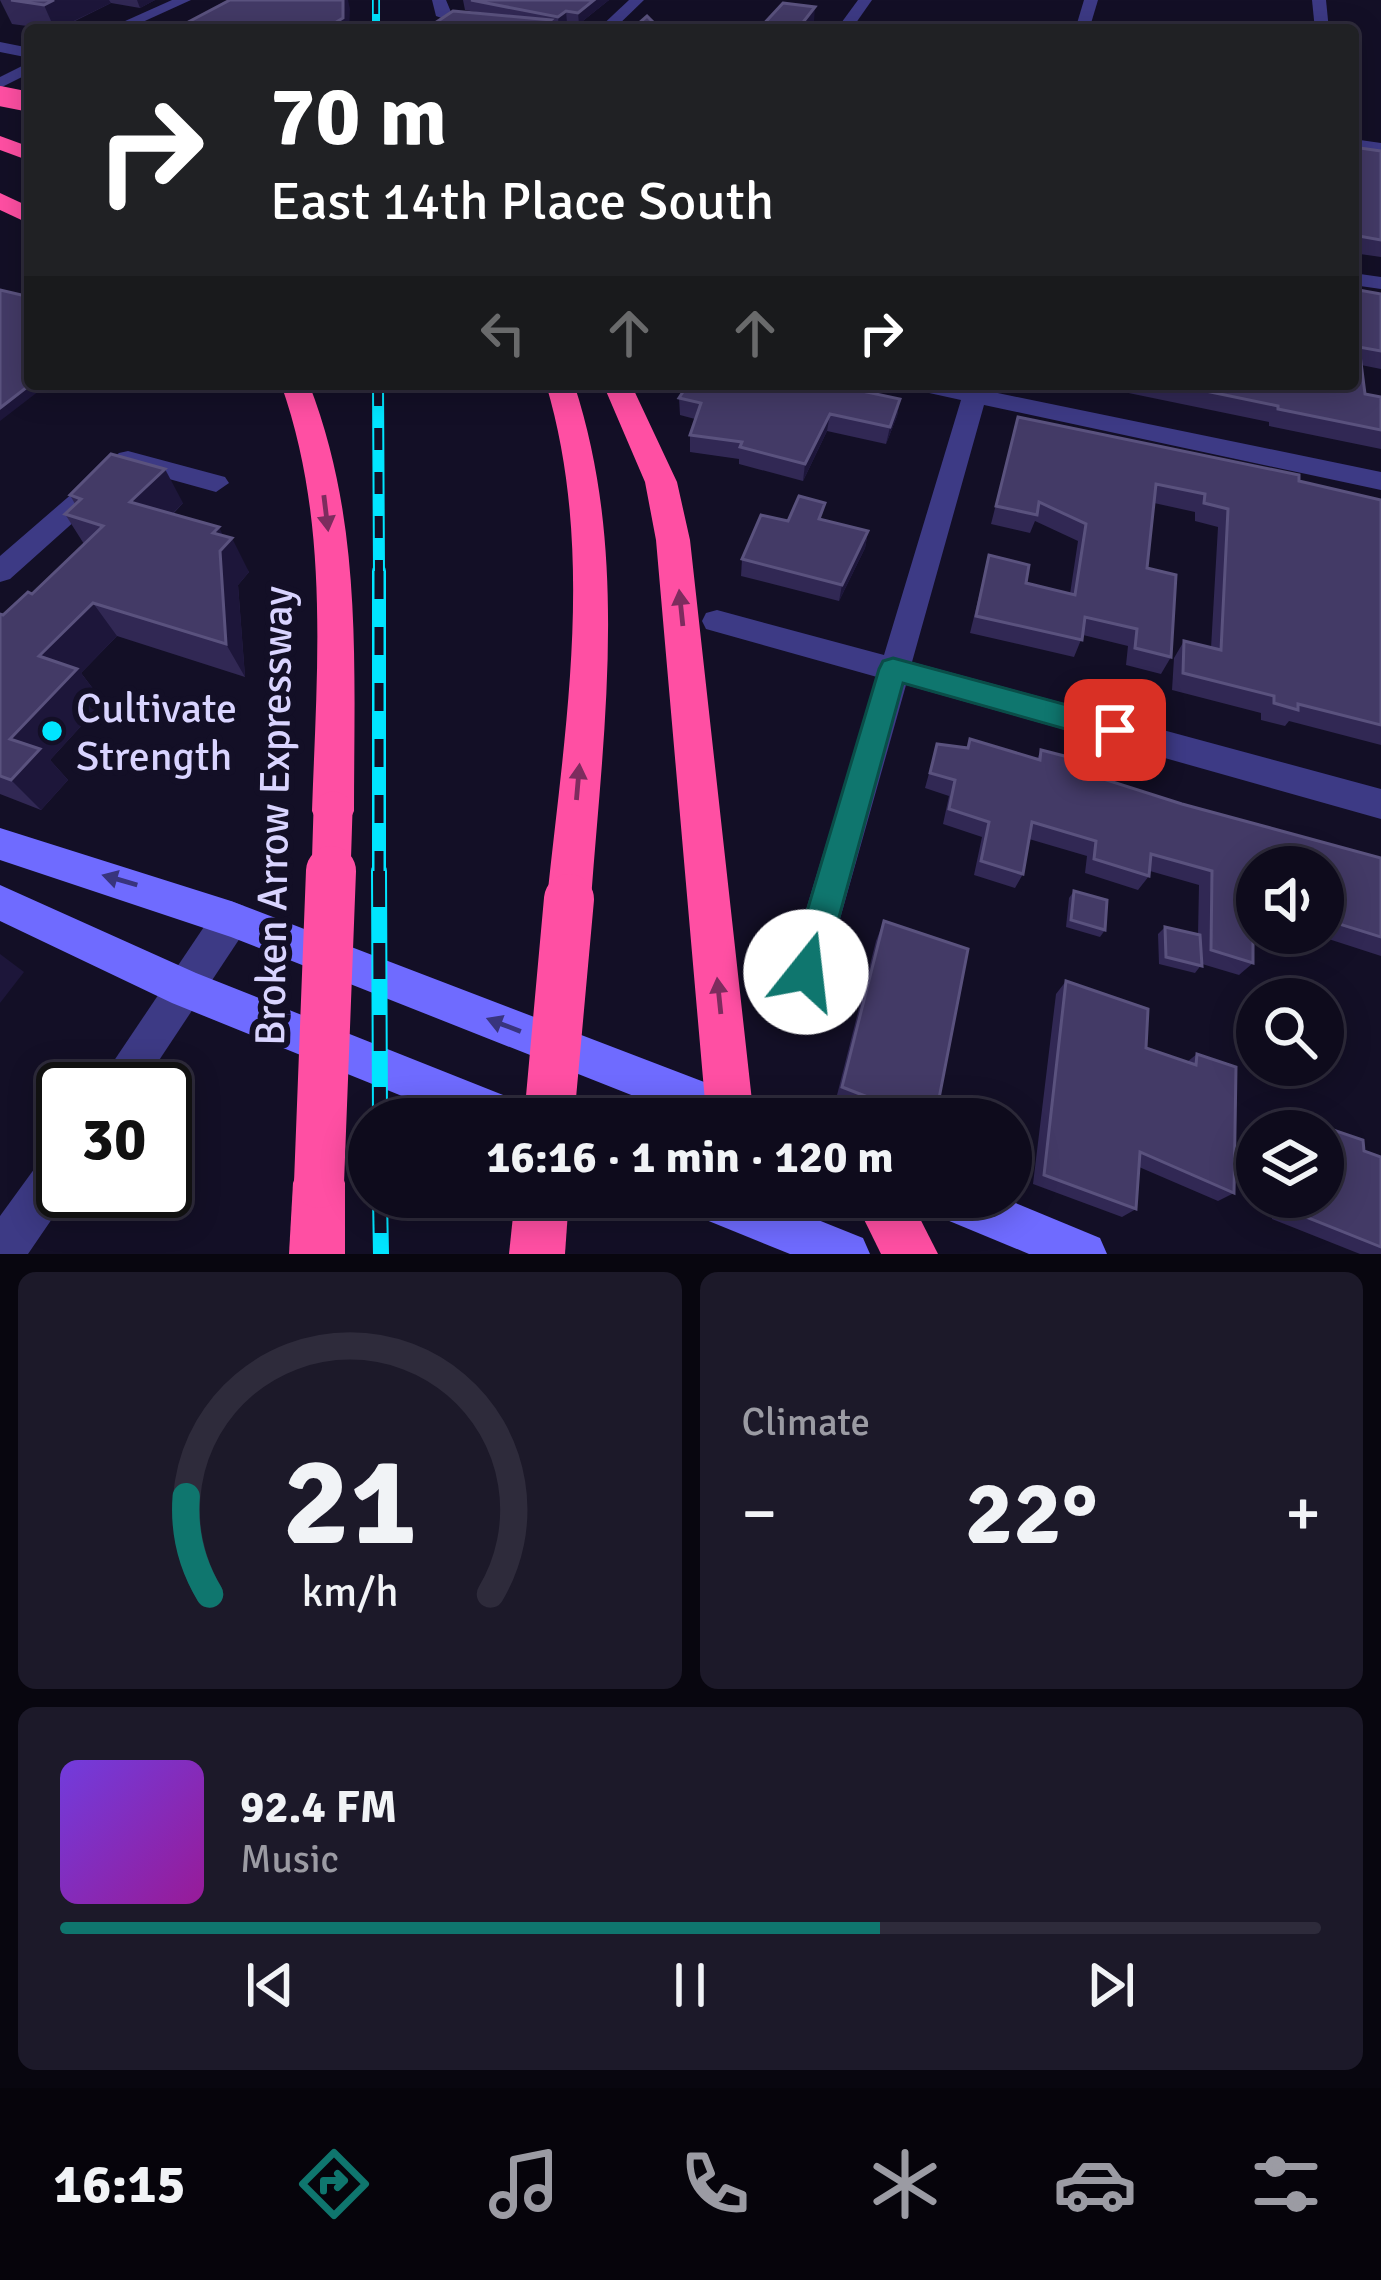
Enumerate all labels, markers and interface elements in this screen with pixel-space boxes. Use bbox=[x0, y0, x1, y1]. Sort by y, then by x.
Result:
text: 70 m bbox=[270, 65, 447, 169]
icon: right bbox=[72, 72, 228, 228]
text: East 14th Place South bbox=[270, 168, 774, 235]
icon: left bbox=[470, 300, 536, 366]
icon: ahead bbox=[596, 300, 662, 366]
icon: ahead bbox=[722, 300, 788, 366]
icon: right bbox=[848, 300, 914, 366]
one-way arrow bbox=[316, 494, 335, 532]
street label: Broken Arrow Expressway bbox=[245, 585, 304, 1046]
one-way arrow bbox=[672, 589, 691, 626]
pin bbox=[1064, 679, 1166, 781]
place label: Cultivate Strength bbox=[76, 683, 237, 782]
icon: arrive bbox=[1082, 697, 1148, 763]
marker: Cultivate Strength bbox=[39, 718, 65, 744]
one-way arrow bbox=[569, 763, 588, 800]
map controls bbox=[1236, 846, 1344, 1218]
button: sound bbox=[1236, 846, 1344, 954]
one-way arrow bbox=[101, 870, 138, 888]
position arrow bbox=[743, 909, 869, 1035]
one-way arrow bbox=[709, 977, 728, 1014]
button: search bbox=[1236, 978, 1344, 1086]
one-way arrow bbox=[486, 1014, 522, 1033]
speed limit sign: 30 bbox=[36, 1062, 192, 1218]
button: layers bbox=[1236, 1110, 1344, 1218]
text: 16:16 · 1 min · 120 m bbox=[486, 1130, 894, 1185]
text: Climate bbox=[742, 1398, 870, 1446]
text: 21 bbox=[282, 1426, 417, 1579]
text: 22° bbox=[965, 1458, 1098, 1569]
text: − bbox=[742, 1473, 777, 1554]
text: + bbox=[1285, 1473, 1321, 1554]
text: km/h bbox=[301, 1565, 398, 1618]
text: 92.4 FM bbox=[240, 1780, 397, 1835]
text: Music bbox=[240, 1835, 339, 1883]
icon: previous bbox=[237, 1952, 303, 2018]
icon: pause bbox=[657, 1952, 723, 2018]
icon: next bbox=[1078, 1952, 1144, 2018]
icon: directions bbox=[292, 2142, 376, 2226]
icon: music bbox=[482, 2142, 566, 2226]
icon: phone bbox=[673, 2142, 757, 2226]
icon: climate bbox=[863, 2142, 947, 2226]
icon: car bbox=[1053, 2142, 1137, 2226]
icon: filters bbox=[1244, 2142, 1328, 2226]
text: 16:15 bbox=[53, 2151, 186, 2218]

